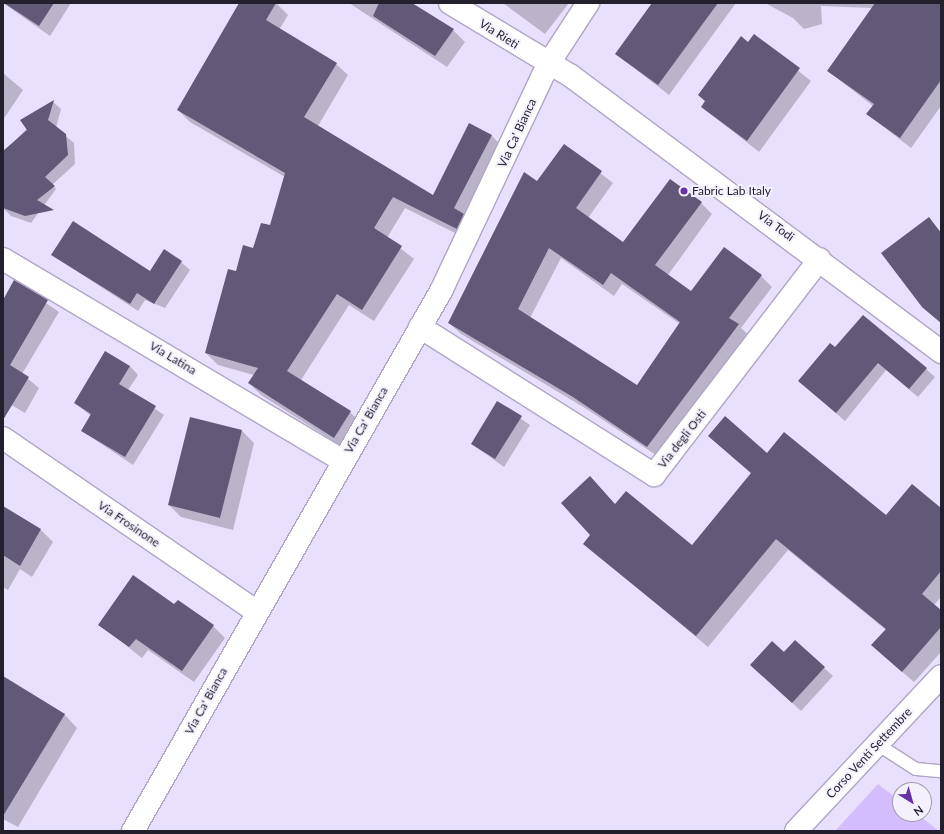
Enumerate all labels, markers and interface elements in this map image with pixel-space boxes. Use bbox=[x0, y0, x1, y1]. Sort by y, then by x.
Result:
street label: Via Rieti bbox=[477, 16, 521, 52]
street label: Via Ca' Bianca bbox=[495, 96, 539, 170]
place label: Fabric Lab Italy bbox=[692, 184, 771, 198]
marker: Fabric Lab Italy bbox=[679, 186, 689, 196]
street label: Via Todi bbox=[755, 208, 797, 244]
street label: Via Latina bbox=[147, 338, 199, 378]
street label: Via Ca' Bianca bbox=[341, 384, 391, 456]
street label: Via degli Osti bbox=[655, 407, 709, 471]
street label: Via Frosinone bbox=[95, 498, 163, 550]
street label: Via Ca' Bianca bbox=[182, 665, 230, 737]
street label: Corso Venti Settembre bbox=[823, 705, 915, 801]
north arrow bbox=[892, 782, 932, 822]
text: N bbox=[912, 803, 926, 819]

